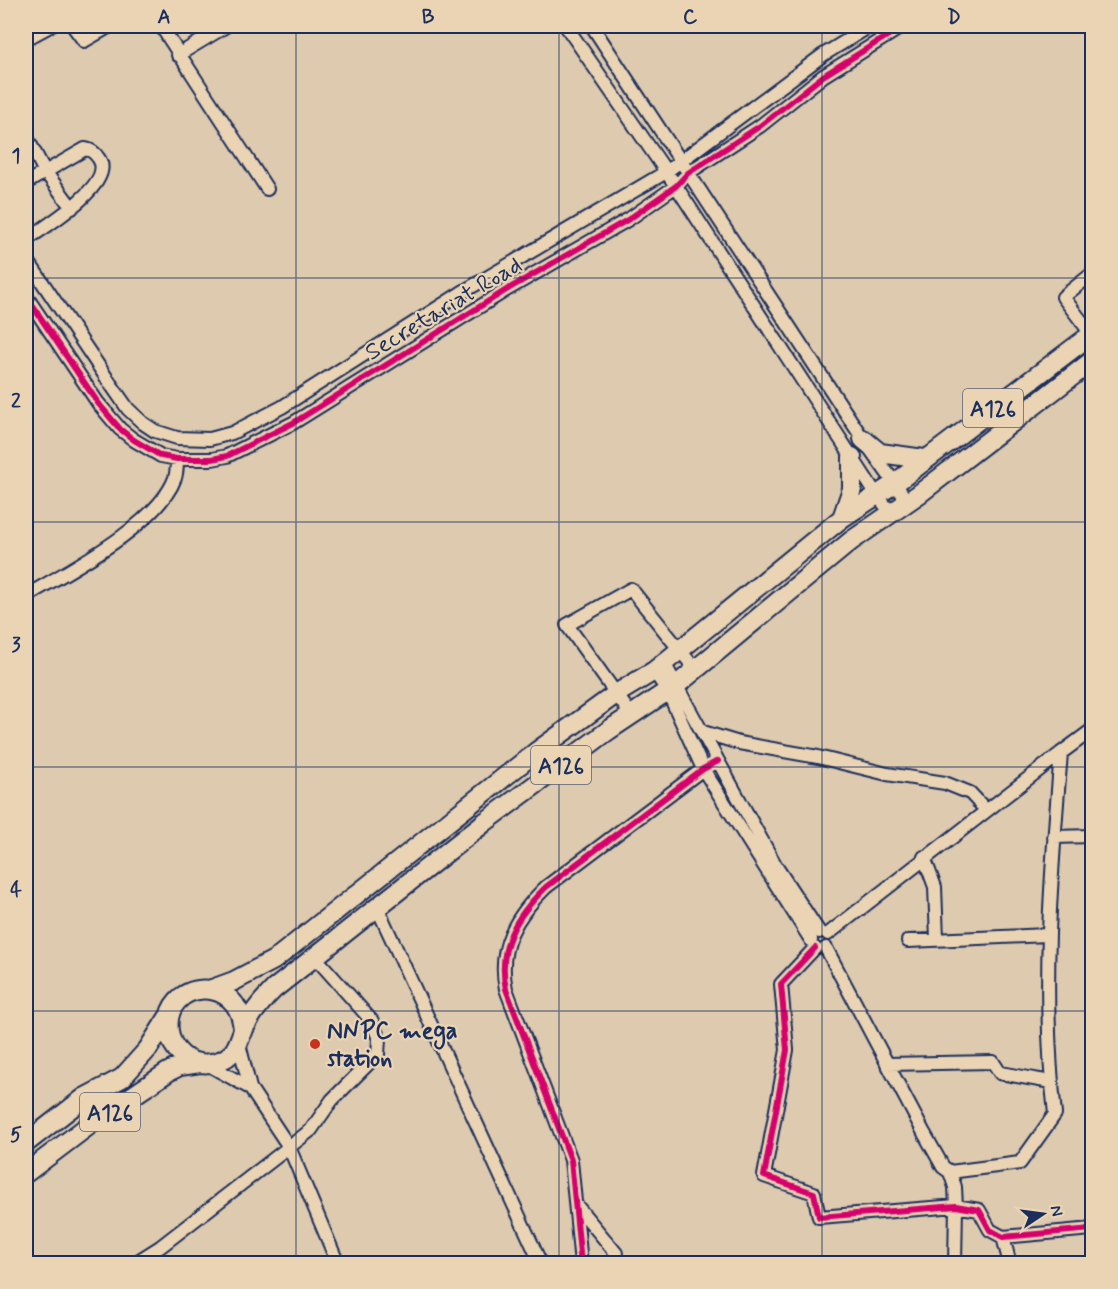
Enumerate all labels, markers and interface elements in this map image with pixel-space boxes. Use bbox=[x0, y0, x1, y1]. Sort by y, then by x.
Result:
text: A bbox=[157, 4, 171, 31]
text: B bbox=[422, 4, 435, 31]
text: C bbox=[683, 4, 698, 31]
text: D bbox=[947, 4, 961, 31]
text: 1 bbox=[12, 143, 20, 170]
street label: Secretariat Road bbox=[360, 250, 528, 368]
text: 2 bbox=[11, 388, 21, 415]
road number: A126 bbox=[963, 389, 1023, 427]
text: 3 bbox=[11, 632, 21, 659]
road number: A126 bbox=[531, 746, 591, 784]
text: 4 bbox=[10, 877, 22, 904]
place label: NNPC mega station bbox=[327, 1016, 458, 1075]
marker: NNPC mega station bbox=[308, 1037, 322, 1051]
road number: A126 bbox=[80, 1093, 140, 1131]
text: 5 bbox=[10, 1122, 22, 1149]
north arrow bbox=[1013, 1184, 1073, 1244]
text: N bbox=[1045, 1203, 1068, 1219]

